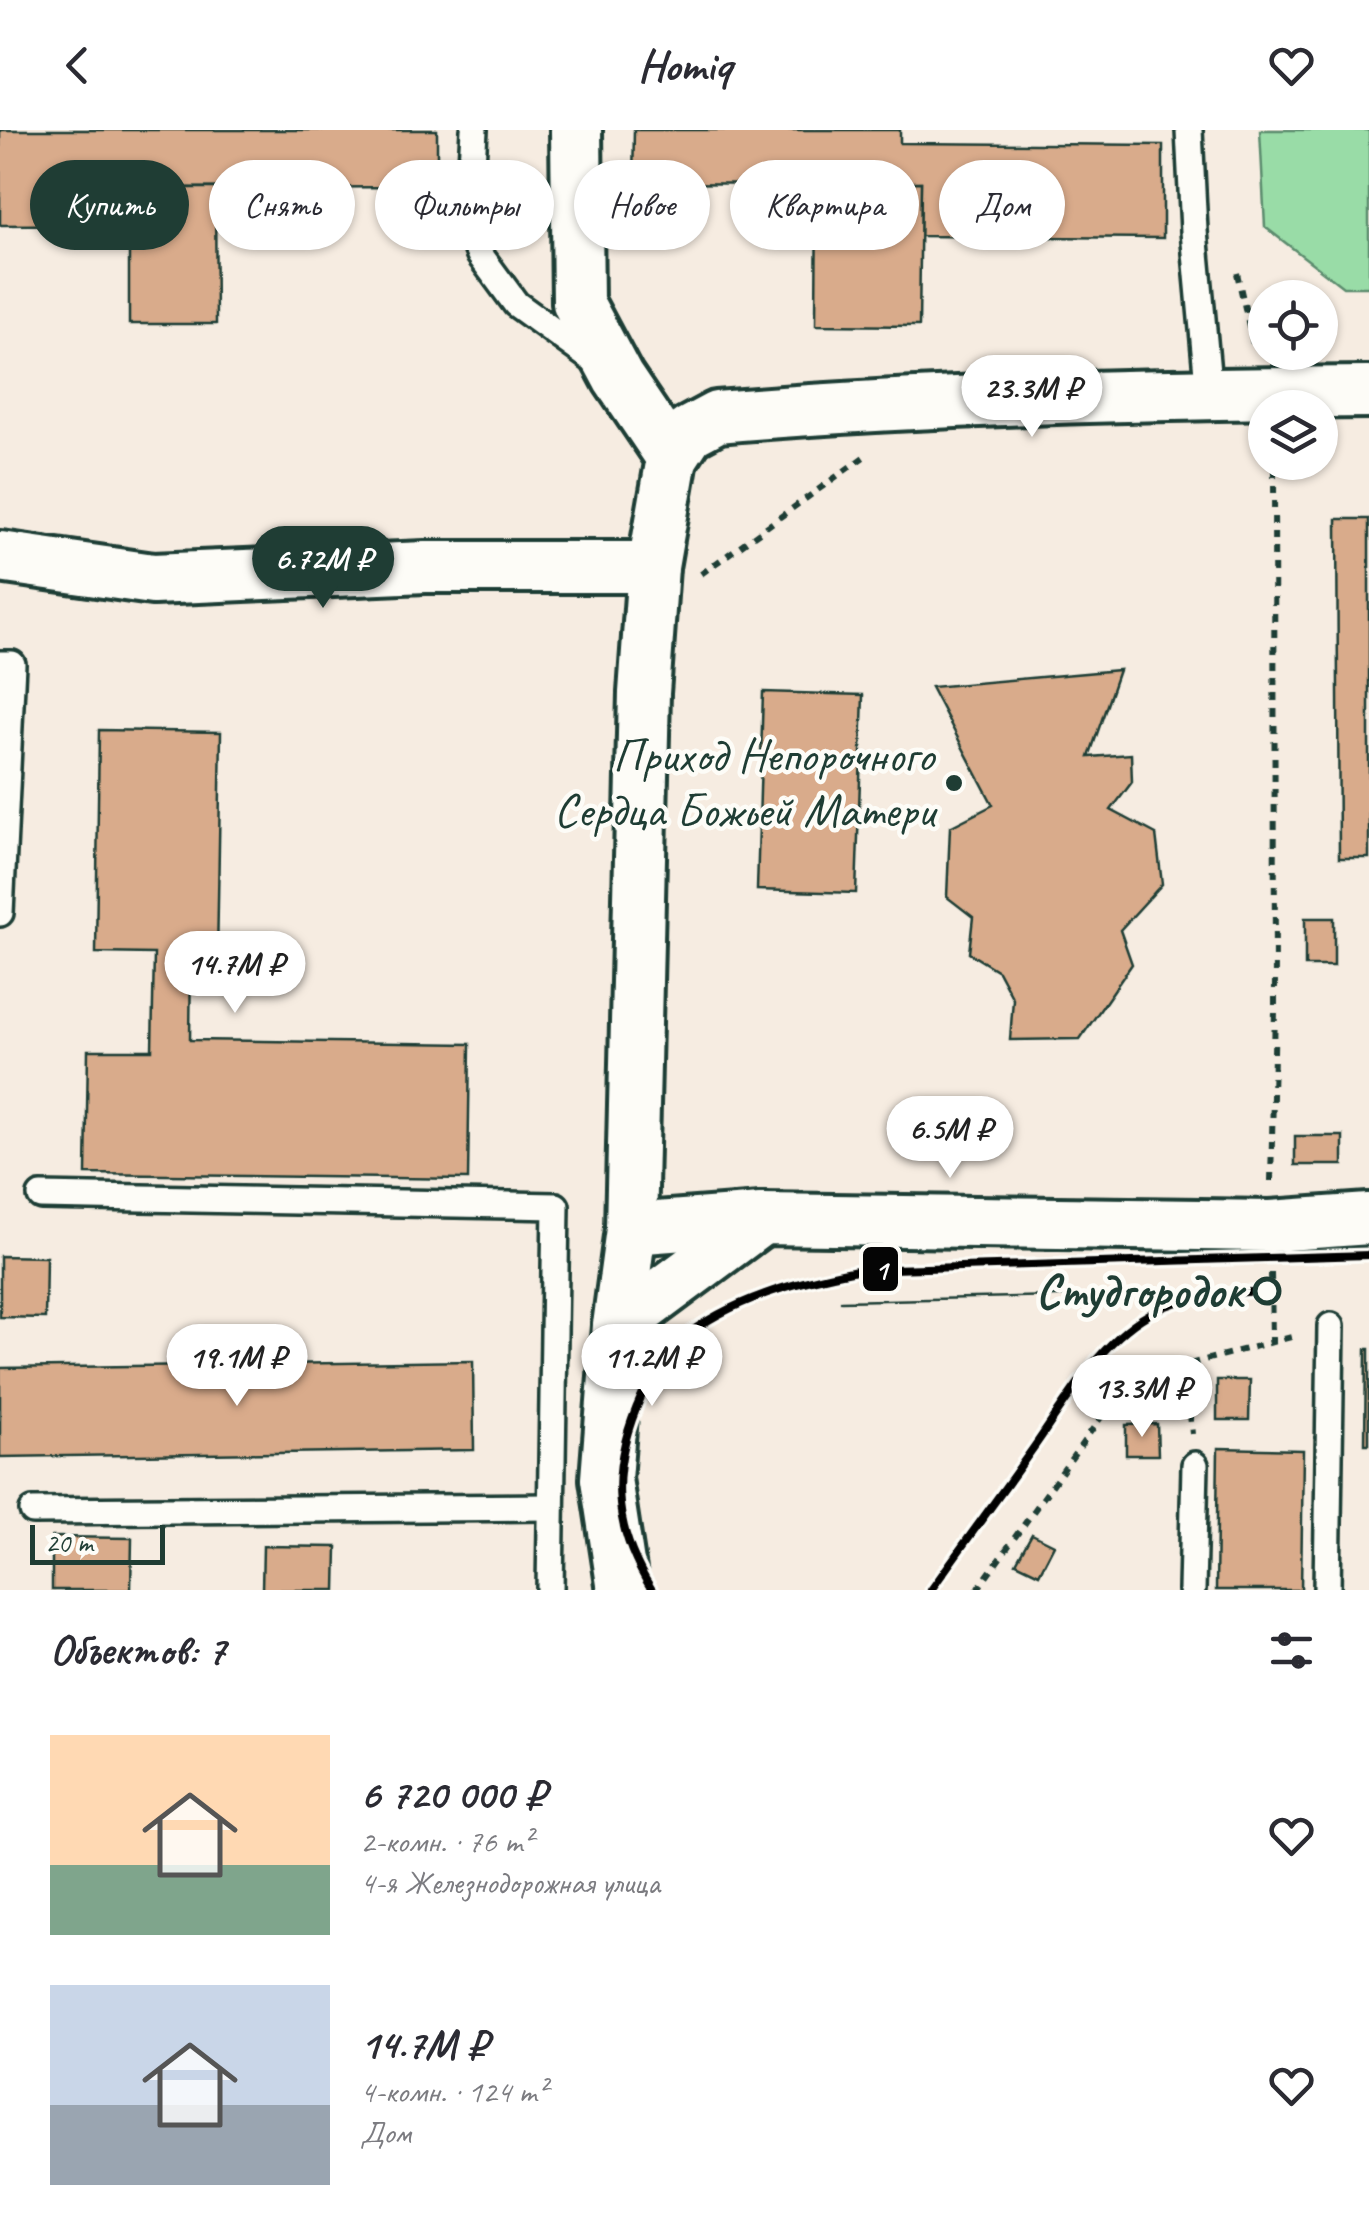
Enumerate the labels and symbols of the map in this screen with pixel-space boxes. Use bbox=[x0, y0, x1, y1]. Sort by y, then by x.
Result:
pin: 23.3M ₽ bbox=[940, 355, 1124, 440]
pin: 6.72M ₽ bbox=[231, 526, 415, 611]
place label: Приход Непорочного Сердца Божьей Матери bbox=[554, 725, 938, 840]
marker: Приход Непорочного Сердца Божьей Матери bbox=[943, 772, 965, 794]
pin: 14.7M ₽ bbox=[143, 931, 327, 1016]
pin: 6.5M ₽ bbox=[869, 1096, 1031, 1181]
line badge: 1 bbox=[861, 1245, 900, 1293]
text: 1 bbox=[875, 1252, 891, 1287]
place label: Студгородок bbox=[1036, 1261, 1247, 1321]
marker: Студгородок bbox=[1254, 1278, 1280, 1304]
pin: 19.1M ₽ bbox=[145, 1324, 329, 1409]
pin: 11.2M ₽ bbox=[560, 1324, 744, 1409]
pin: 13.3M ₽ bbox=[1050, 1355, 1234, 1440]
scale bar bbox=[30, 1520, 165, 1564]

